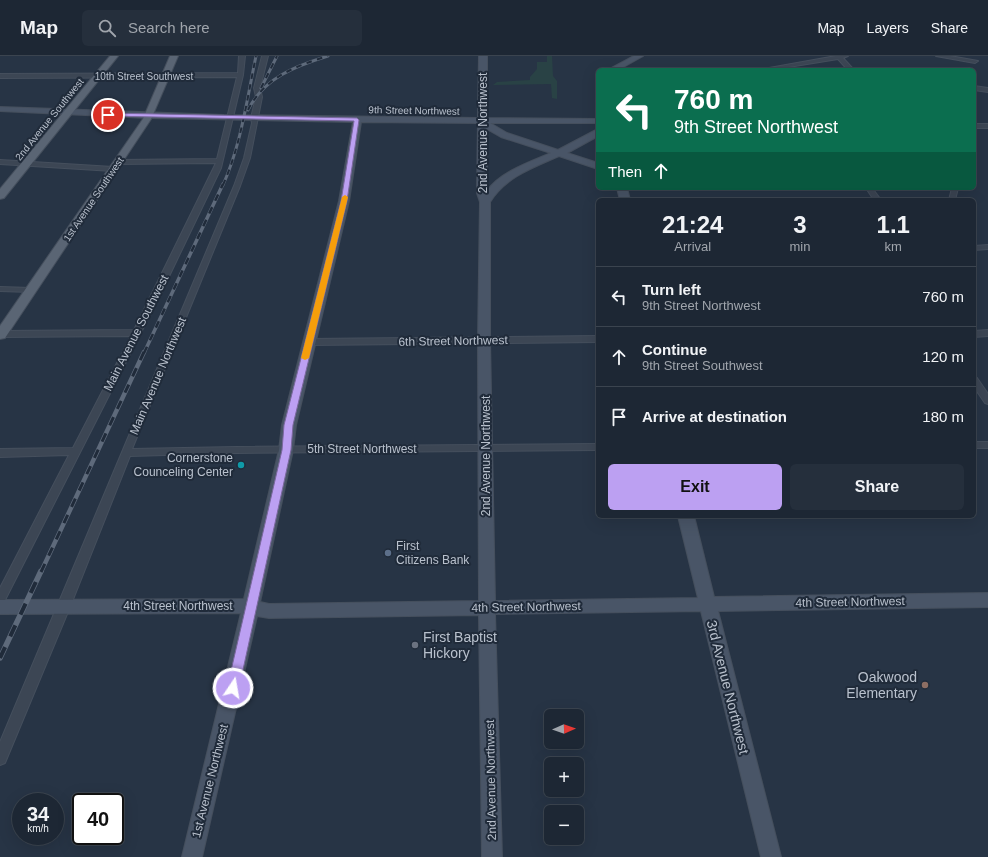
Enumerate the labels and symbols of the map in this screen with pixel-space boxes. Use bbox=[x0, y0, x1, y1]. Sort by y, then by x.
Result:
street label: 10th Street Southwest bbox=[95, 71, 193, 82]
street label: 2nd Avenue Northwest bbox=[476, 72, 490, 193]
street label: 2nd Avenue Southwest bbox=[13, 76, 86, 162]
pin bbox=[91, 98, 125, 132]
street label: 9th Street Northwest bbox=[368, 104, 460, 117]
street label: 1st Avenue Southwest bbox=[61, 155, 126, 243]
street label: Main Avenue Southwest bbox=[101, 272, 172, 393]
street label: Main Avenue Northwest bbox=[127, 314, 189, 437]
street label: 6th Street Northwest bbox=[398, 333, 508, 349]
street label: 2nd Avenue Northwest bbox=[479, 395, 493, 516]
street label: 5th Street Northwest bbox=[307, 442, 417, 456]
place label: Cornerstone Counceling Center bbox=[134, 451, 233, 479]
marker: Cornerstone Counceling Center bbox=[236, 460, 246, 470]
place label: First Citizens Bank bbox=[396, 539, 470, 567]
marker: First Citizens Bank bbox=[383, 548, 393, 558]
street label: 4th Street Northwest bbox=[795, 594, 905, 610]
street label: 4th Street Northwest bbox=[123, 599, 233, 613]
street label: 4th Street Northwest bbox=[471, 599, 581, 615]
street label: 3rd Avenue Northwest bbox=[704, 618, 752, 756]
place label: First Baptist Hickory bbox=[423, 629, 497, 661]
marker: First Baptist Hickory bbox=[410, 640, 420, 650]
position arrow bbox=[212, 667, 254, 709]
place label: Oakwood Elementary bbox=[846, 669, 917, 701]
marker: Oakwood Elementary bbox=[920, 680, 930, 690]
north arrow bbox=[544, 709, 584, 749]
street label: 2nd Avenue Northwest bbox=[483, 719, 499, 840]
street label: 1st Avenue Northwest bbox=[189, 722, 231, 839]
speed limit sign: 40 bbox=[72, 793, 124, 845]

